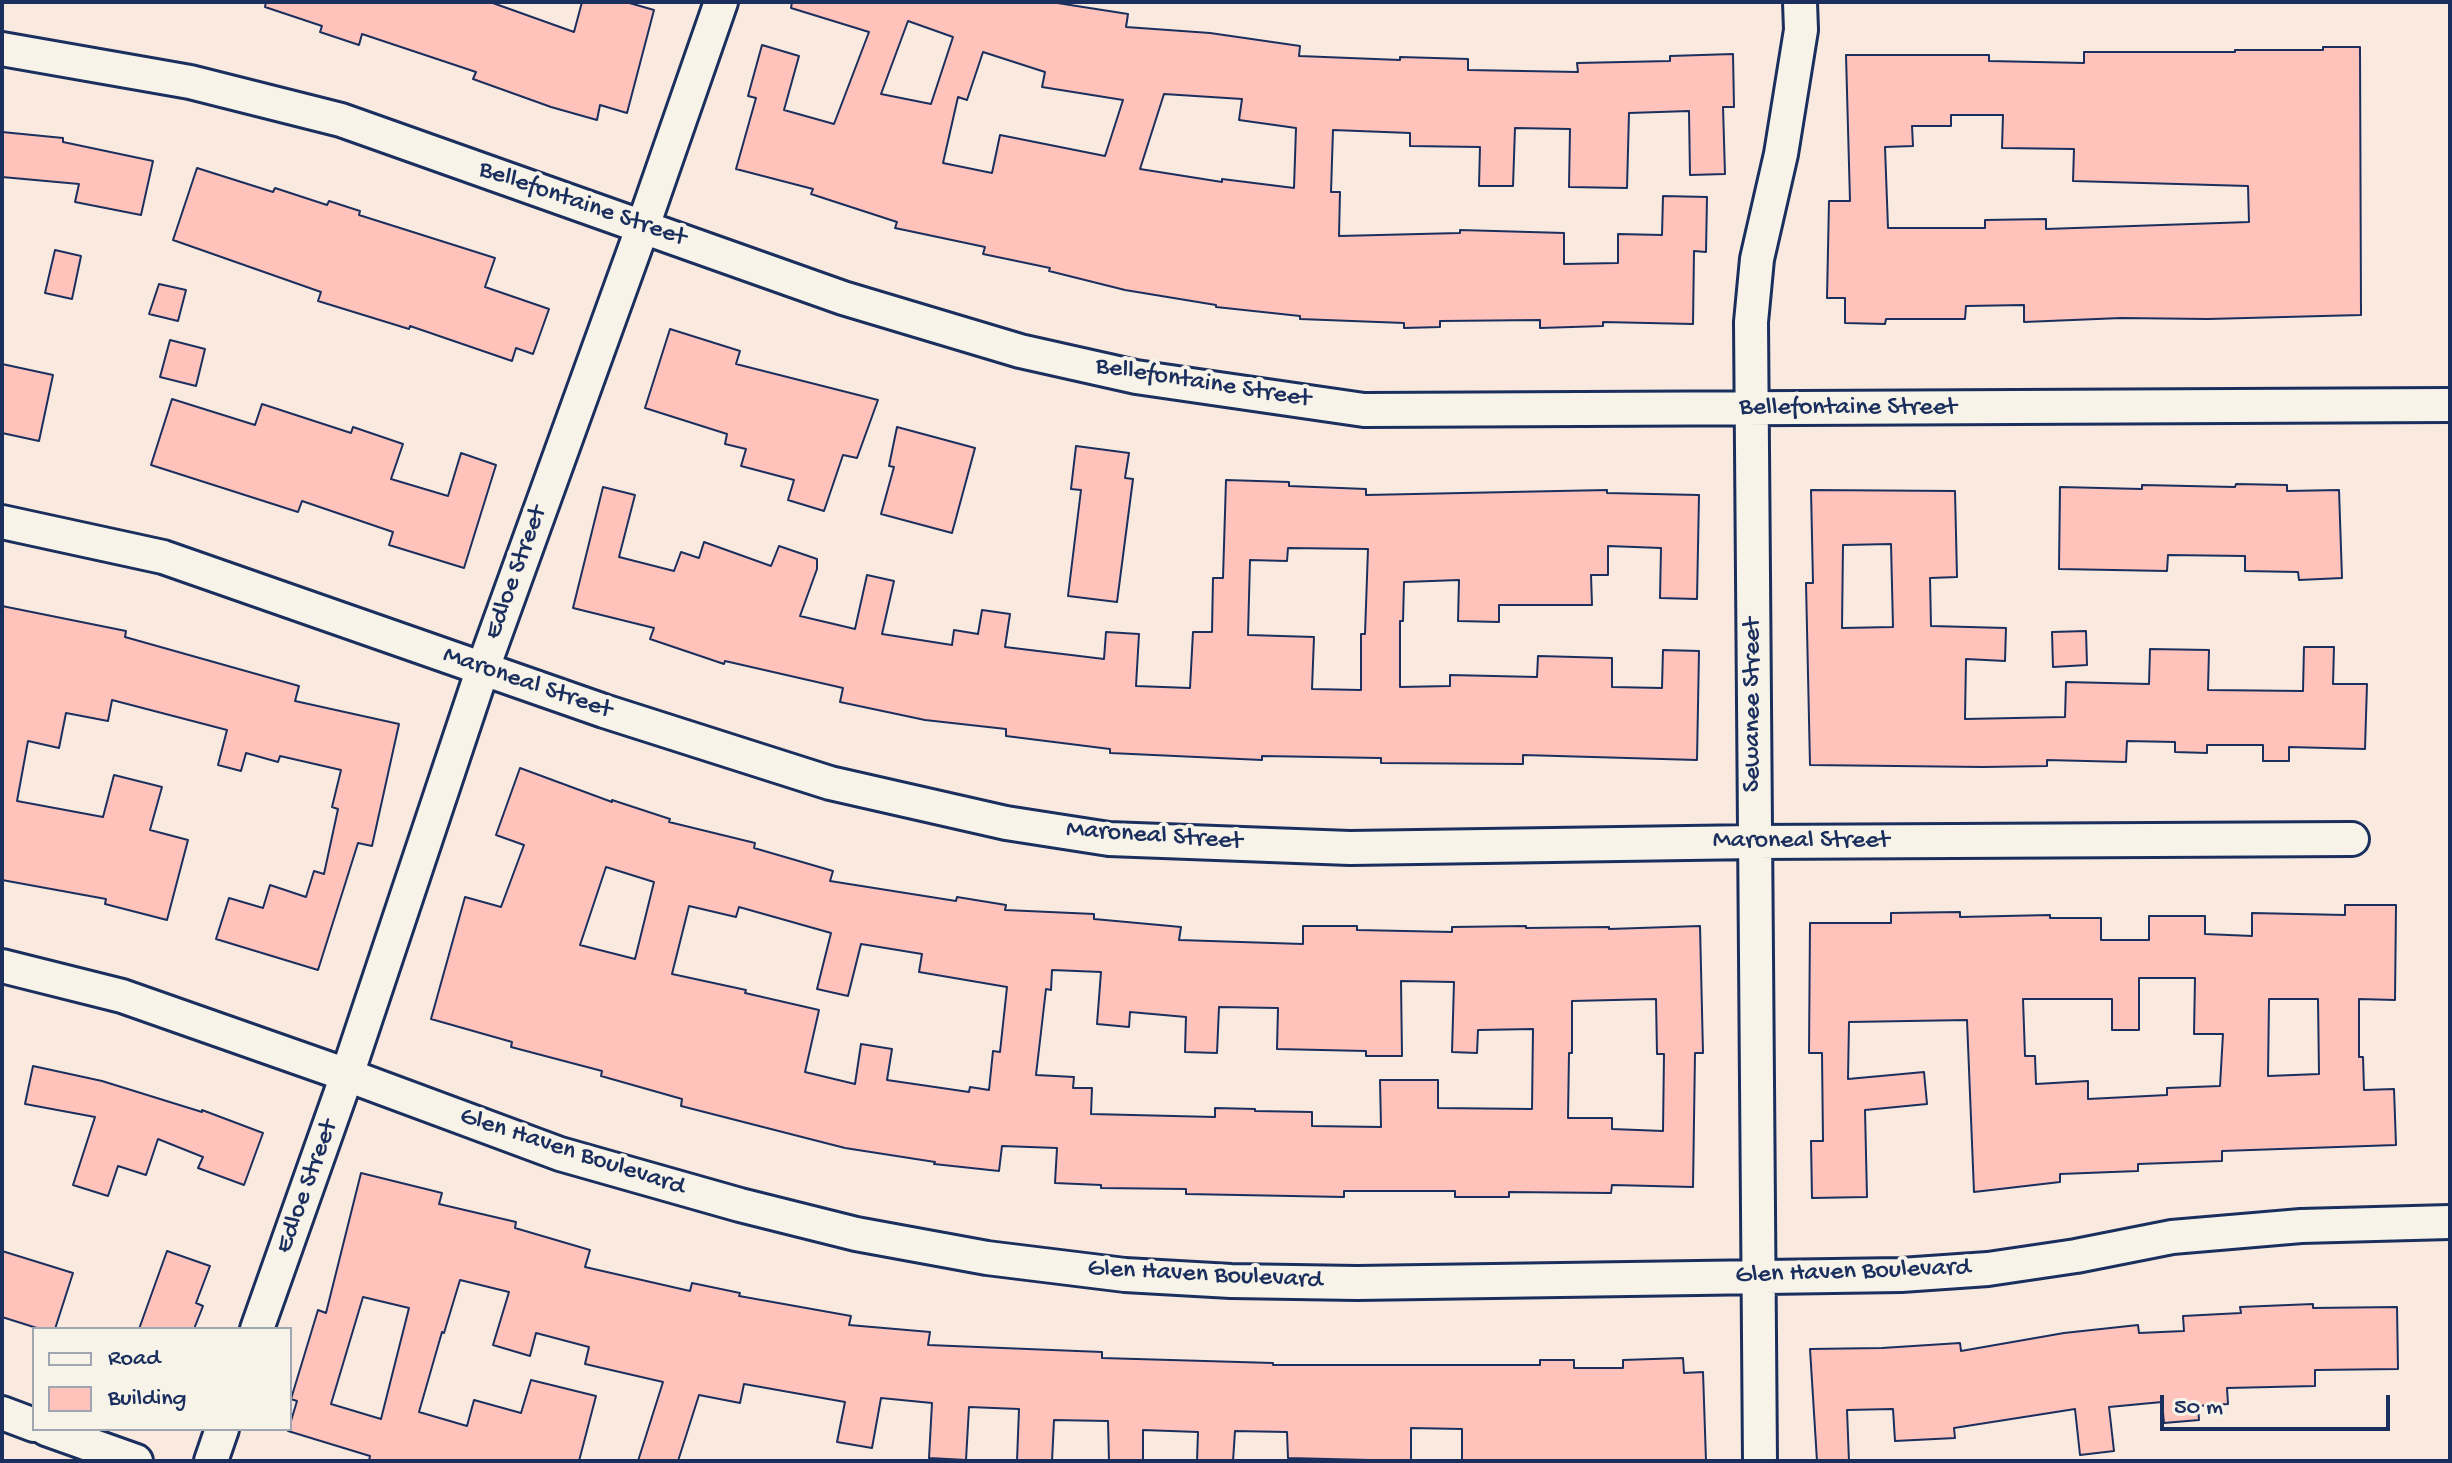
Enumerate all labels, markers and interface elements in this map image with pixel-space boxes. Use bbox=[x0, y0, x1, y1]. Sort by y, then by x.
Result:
street label: Bellefontaine Street bbox=[474, 155, 690, 255]
street label: Bellefontaine Street bbox=[1093, 352, 1313, 416]
street label: Bellefontaine Street bbox=[1739, 393, 1957, 425]
street label: Edloe Street bbox=[478, 502, 556, 644]
street label: Sewanee Street bbox=[1738, 618, 1770, 792]
street label: Maroneal Street bbox=[438, 641, 616, 727]
street label: Maroneal Street bbox=[1065, 815, 1243, 859]
street label: Maroneal Street bbox=[1713, 826, 1889, 858]
street label: Glen Haven Boulevard bbox=[455, 1102, 689, 1204]
street label: Edloe Street bbox=[269, 1116, 347, 1258]
street label: Glen Haven Boulevard bbox=[1735, 1253, 1971, 1293]
street label: Glen Haven Boulevard bbox=[1087, 1254, 1323, 1298]
legend bbox=[32, 1327, 292, 1431]
text: Road bbox=[108, 1345, 160, 1374]
scale bar bbox=[2164, 1379, 2394, 1429]
text: Building bbox=[108, 1385, 186, 1414]
text: 50 m bbox=[2174, 1394, 2223, 1423]

